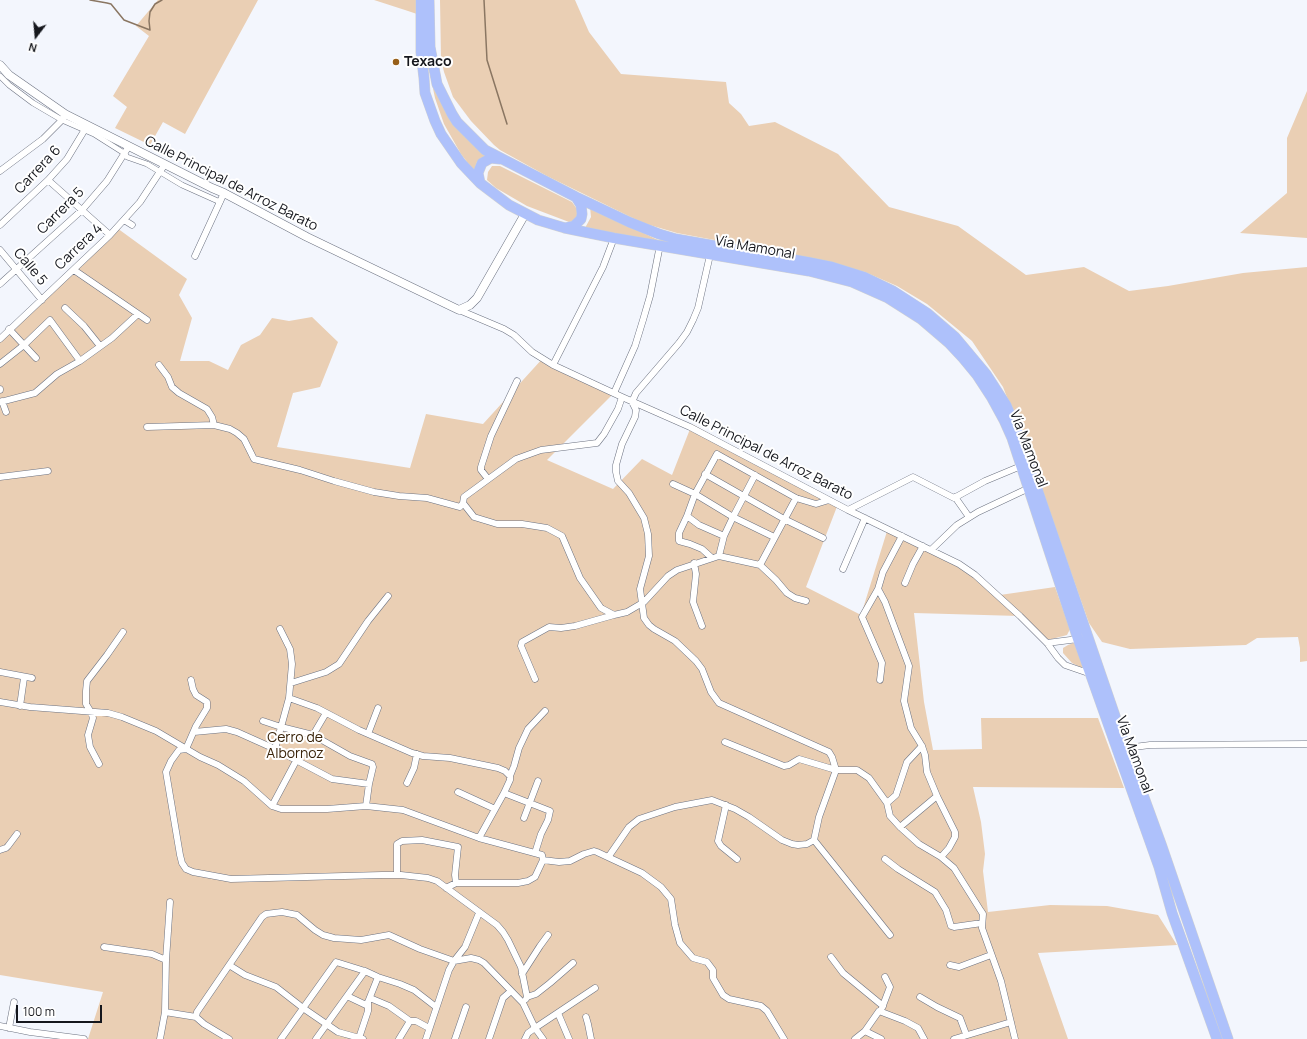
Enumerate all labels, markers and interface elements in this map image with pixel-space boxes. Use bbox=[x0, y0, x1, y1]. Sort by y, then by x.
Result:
north arrow bbox=[16, 16, 56, 56]
text: N bbox=[27, 40, 38, 56]
place label: Texaco bbox=[404, 54, 452, 70]
marker: Texaco bbox=[391, 57, 401, 67]
street label: Calle Principal de Arroz Barato bbox=[142, 133, 320, 235]
street label: Carrera 6 bbox=[11, 142, 65, 198]
street label: Carrera 5 bbox=[34, 184, 88, 238]
street label: Carrera 4 bbox=[52, 220, 106, 274]
street label: Vía Mamonal bbox=[714, 233, 796, 263]
street label: Calle 5 bbox=[10, 245, 50, 289]
street label: Calle Principal de Arroz Barato bbox=[677, 402, 855, 504]
street label: Vía Mamonal bbox=[1006, 408, 1050, 490]
street label: Vía Mamonal bbox=[1112, 714, 1156, 796]
park label: Cerro de Albornoz bbox=[266, 730, 324, 762]
scale bar bbox=[18, 997, 104, 1023]
text: 100 m bbox=[23, 1003, 55, 1020]

